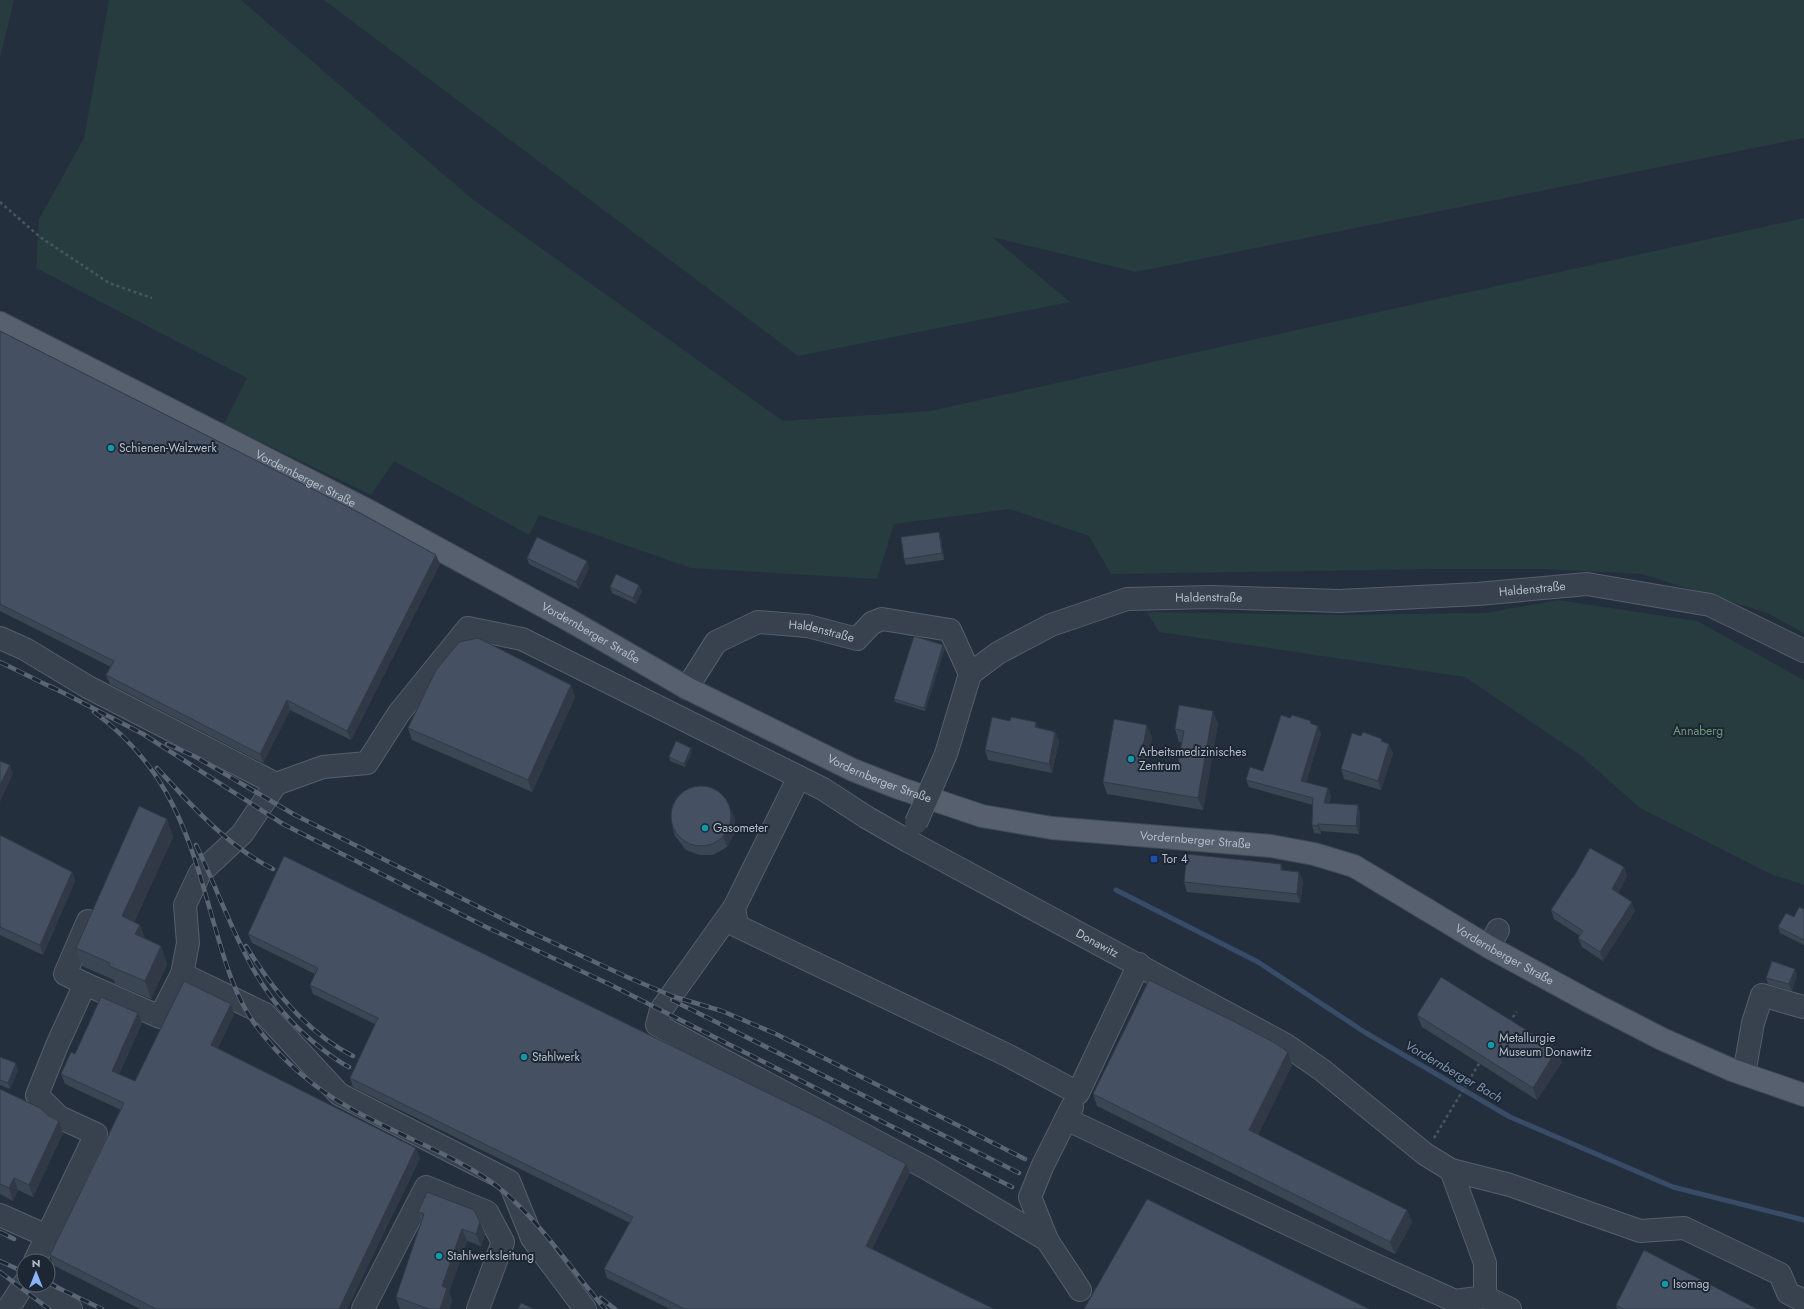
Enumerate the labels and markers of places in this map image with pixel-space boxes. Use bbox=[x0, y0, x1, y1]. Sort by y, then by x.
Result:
place label: Schienen-Walzwerk bbox=[119, 439, 217, 457]
marker: Schienen-Walzwerk bbox=[106, 443, 116, 453]
place label: Arbeitsmedizinisches Zentrum bbox=[1139, 743, 1247, 775]
marker: Arbeitsmedizinisches Zentrum bbox=[1126, 754, 1136, 764]
place label: Gasometer bbox=[713, 819, 769, 837]
marker: Gasometer bbox=[700, 823, 710, 833]
place label: Tor 4 bbox=[1162, 850, 1188, 868]
marker: Tor 4 bbox=[1149, 854, 1159, 864]
place label: Metallurgie Museum Donawitz bbox=[1499, 1029, 1592, 1061]
marker: Metallurgie Museum Donawitz bbox=[1486, 1040, 1496, 1050]
place label: Stahlwerk bbox=[532, 1048, 581, 1066]
marker: Stahlwerk bbox=[519, 1052, 529, 1062]
place label: Stahlwerksleitung bbox=[447, 1247, 534, 1265]
marker: Stahlwerksleitung bbox=[434, 1251, 444, 1261]
place label: Isomag bbox=[1673, 1275, 1709, 1293]
marker: Isomag bbox=[1660, 1279, 1670, 1289]

